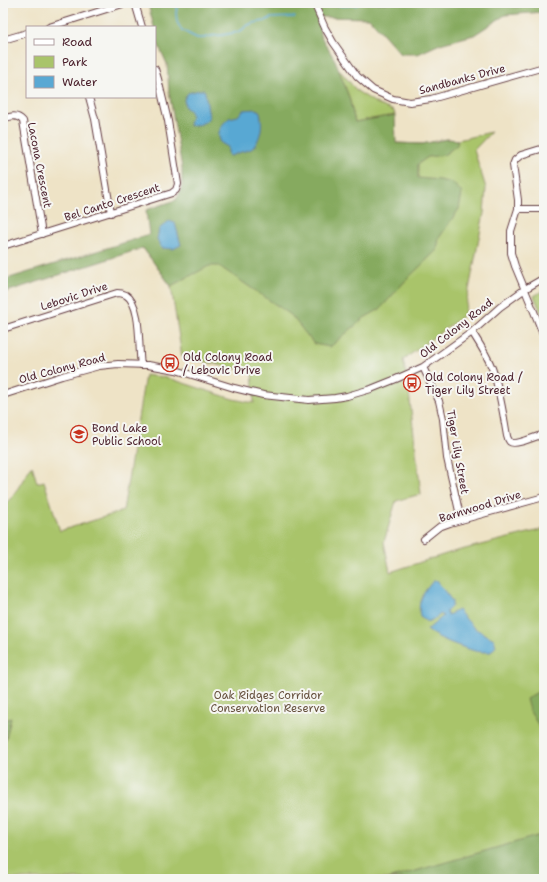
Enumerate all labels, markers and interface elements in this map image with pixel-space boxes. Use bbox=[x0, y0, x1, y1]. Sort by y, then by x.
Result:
legend bbox=[26, 26, 156, 98]
text: Road bbox=[62, 34, 93, 50]
text: Park bbox=[62, 54, 88, 70]
street label: Sandbanks Drive bbox=[417, 61, 507, 98]
text: Water bbox=[62, 74, 98, 90]
street label: Lacona Crescent bbox=[24, 121, 55, 209]
street label: Bel Canto Crescent bbox=[62, 180, 162, 225]
street label: Lebovic Drive bbox=[39, 279, 110, 314]
street label: Old Colony Road bbox=[417, 295, 496, 362]
street label: Old Colony Road bbox=[17, 350, 107, 387]
place label: Old Colony Road / Lebovic Drive bbox=[183, 350, 272, 378]
bus stop icon: Old Colony Road / Lebovic Drive bbox=[160, 353, 180, 373]
place label: Old Colony Road / Tiger Lily Street bbox=[425, 370, 523, 398]
bus stop icon: Old Colony Road / Tiger Lily Street bbox=[402, 373, 422, 393]
street label: Tiger Lily Street bbox=[443, 409, 472, 496]
place label: Bond Lake Public School bbox=[92, 421, 162, 449]
school or university icon: Bond Lake Public School bbox=[69, 424, 89, 444]
street label: Barnwood Drive bbox=[437, 487, 523, 526]
park label: Oak Ridges Corridor Conservation Reserve bbox=[210, 688, 326, 716]

